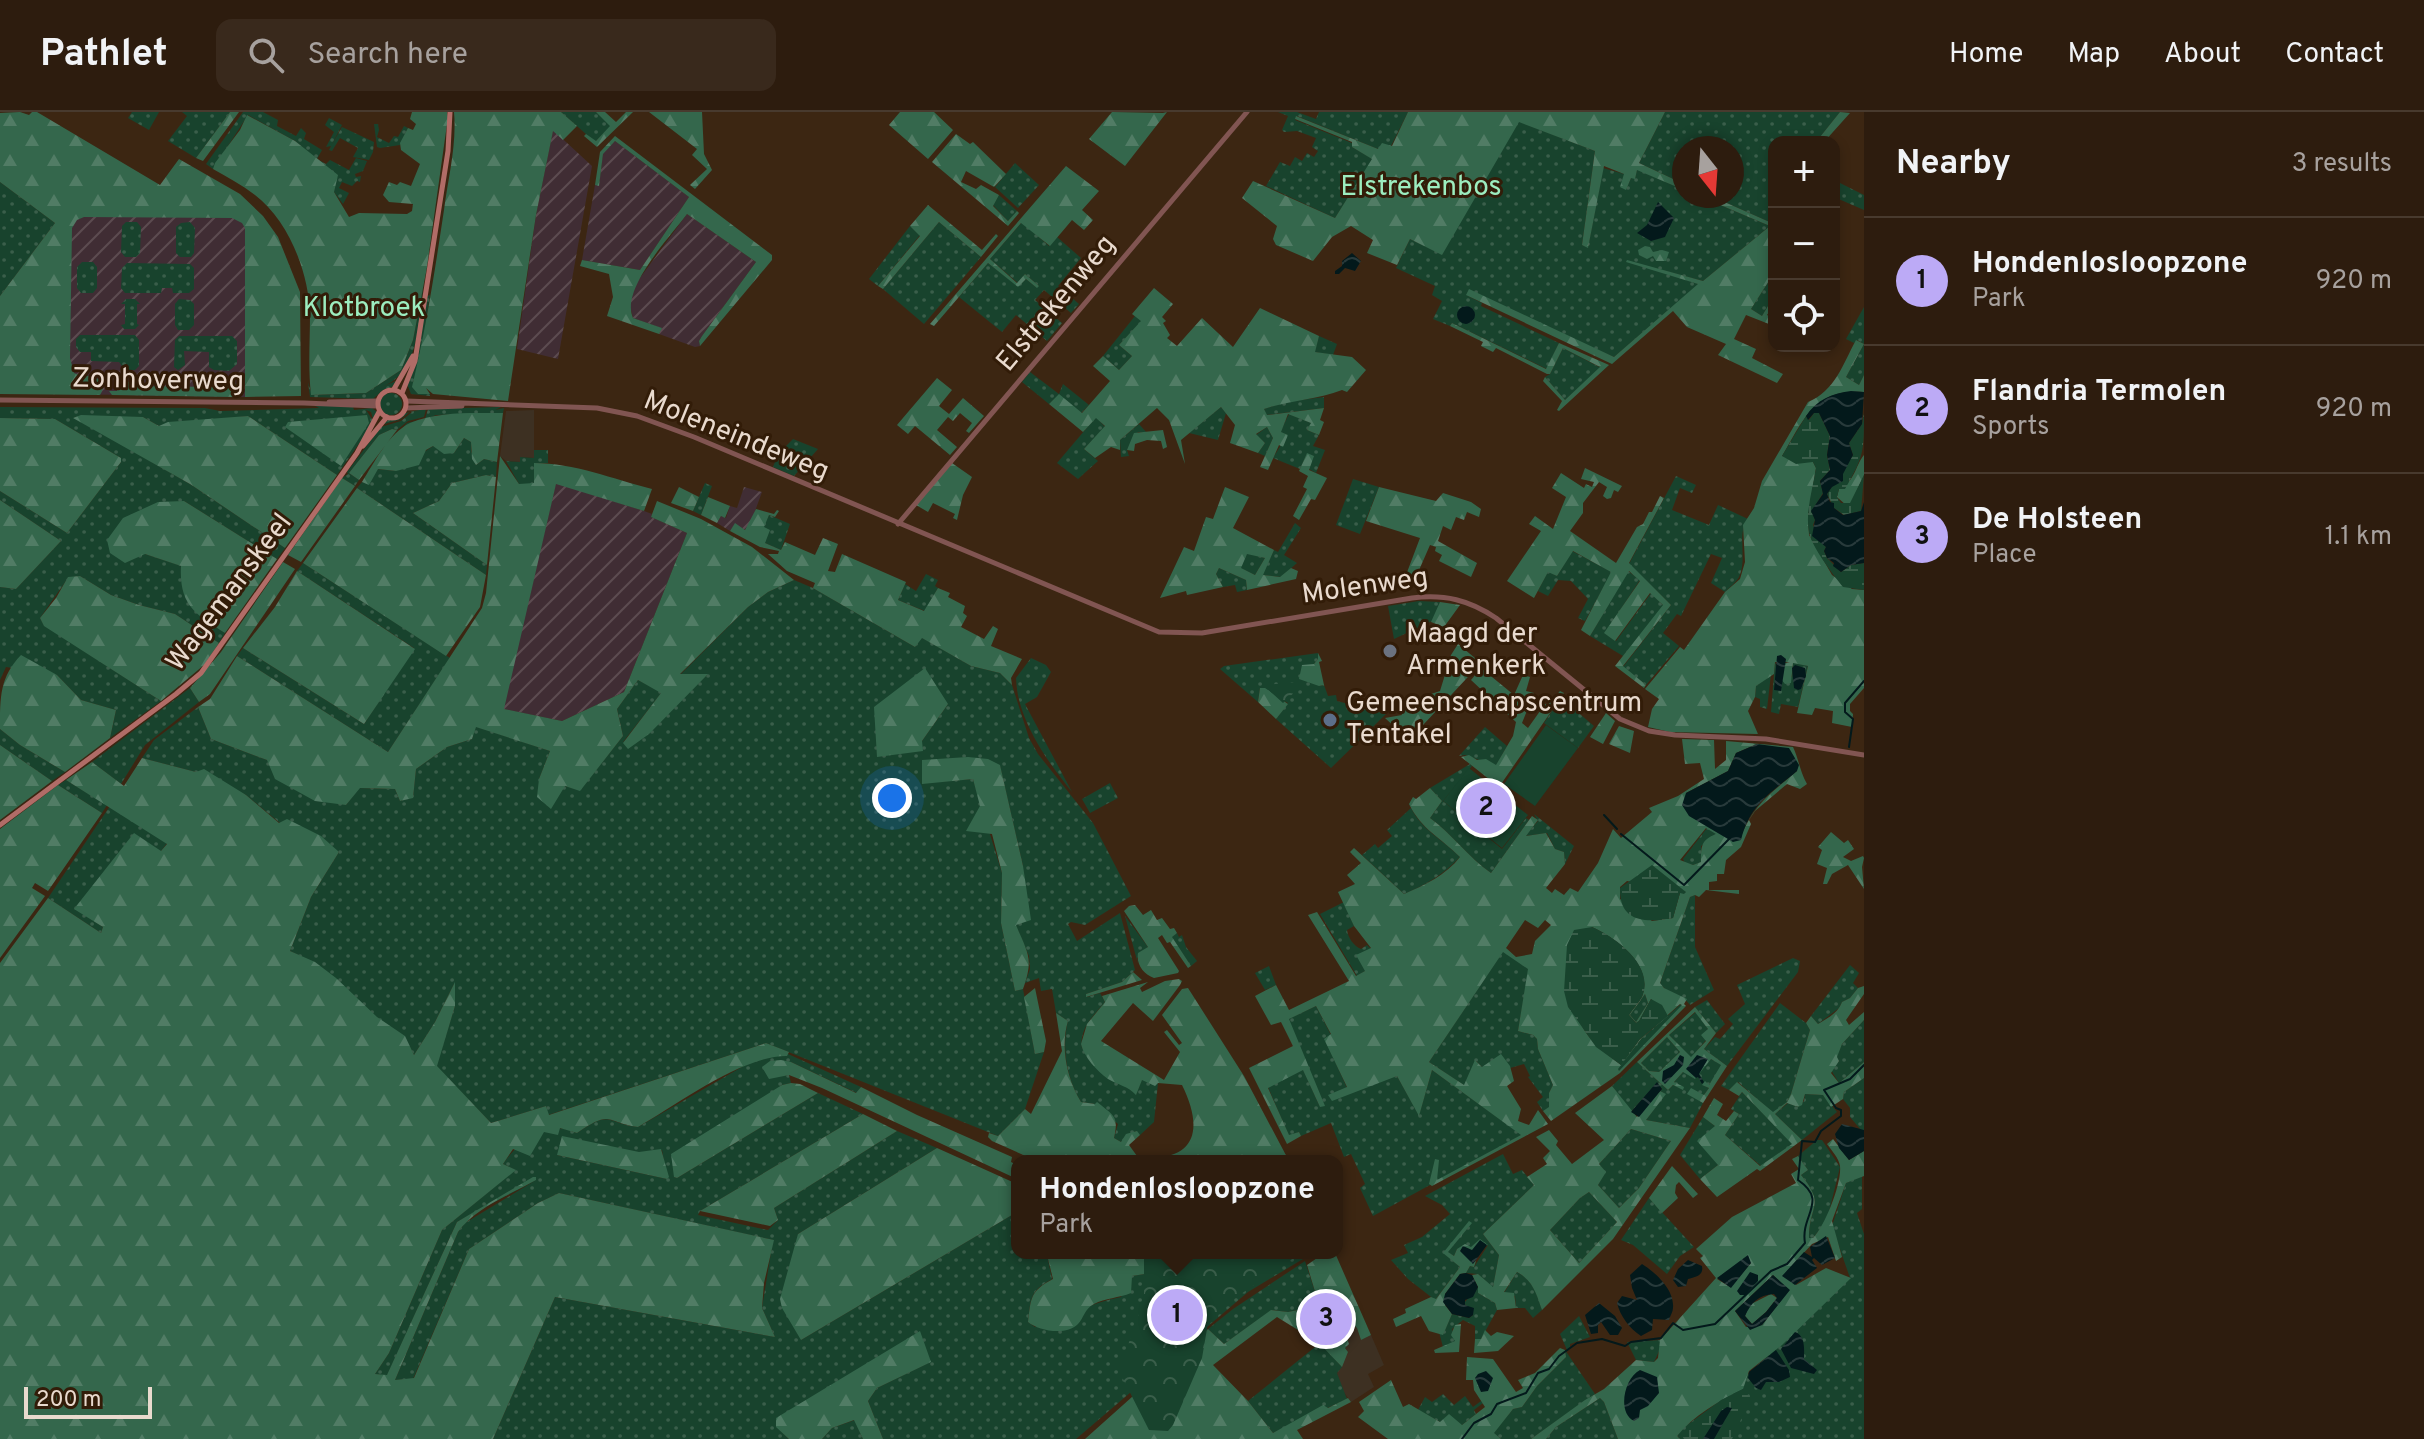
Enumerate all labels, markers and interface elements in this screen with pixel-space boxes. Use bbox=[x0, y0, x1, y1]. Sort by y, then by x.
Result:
search box bbox=[216, 19, 776, 91]
text: Pathlet bbox=[40, 31, 168, 80]
icon: search bbox=[244, 33, 288, 77]
text: Search here bbox=[308, 37, 468, 74]
text: Home bbox=[1949, 37, 2023, 73]
text: Map bbox=[2067, 37, 2120, 73]
text: About bbox=[2164, 37, 2241, 73]
text: Contact bbox=[2285, 37, 2384, 73]
north arrow bbox=[1672, 136, 1744, 208]
map controls bbox=[1768, 136, 1840, 352]
button: + bbox=[1768, 136, 1840, 208]
text: Nearby bbox=[1896, 143, 2011, 186]
text: 3 results bbox=[2292, 148, 2392, 181]
park label: Elstrekenbos bbox=[1340, 170, 1502, 206]
button: − bbox=[1768, 208, 1840, 280]
street label: Elstrekenweg bbox=[989, 228, 1125, 380]
text: Hondenlosloopzone bbox=[1972, 246, 2247, 283]
text: 1 bbox=[1917, 265, 1927, 298]
text: 920 m bbox=[2316, 265, 2392, 298]
button: locate bbox=[1768, 280, 1840, 352]
text: Park bbox=[1972, 283, 2026, 316]
park label: Klotbroek bbox=[303, 291, 425, 327]
street label: Zonhoverweg bbox=[72, 362, 244, 400]
text: Flandria Termolen bbox=[1972, 374, 2226, 411]
street label: Moleneindeweg bbox=[638, 383, 834, 491]
text: 2 bbox=[1914, 393, 1930, 426]
text: 920 m bbox=[2316, 393, 2392, 426]
text: Sports bbox=[1972, 411, 2049, 444]
text: De Holsteen bbox=[1972, 502, 2142, 539]
street label: Wagemanskeel bbox=[159, 507, 301, 679]
text: 3 bbox=[1914, 521, 1930, 554]
text: 1.1 km bbox=[2325, 521, 2392, 554]
text: Place bbox=[1972, 539, 2036, 572]
street label: Molenweg bbox=[1299, 560, 1431, 614]
place label: Maagd der Armenkerk bbox=[1406, 617, 1546, 685]
marker: Maagd der Armenkerk bbox=[1381, 642, 1399, 660]
place label: Gemeenschapscentrum Tentakel bbox=[1346, 686, 1642, 754]
marker: Gemeenschapscentrum Tentakel bbox=[1321, 711, 1339, 729]
your location bbox=[872, 778, 912, 818]
pin: 2 bbox=[1460, 778, 1512, 838]
popup bbox=[1011, 1155, 1343, 1259]
text: Hondenlosloopzone bbox=[1039, 1172, 1315, 1209]
text: Park bbox=[1039, 1209, 1093, 1242]
pin: 1 bbox=[1151, 1285, 1203, 1345]
pin: 3 bbox=[1300, 1289, 1352, 1349]
scale bar bbox=[24, 1383, 152, 1419]
text: 200 m bbox=[36, 1387, 101, 1414]

